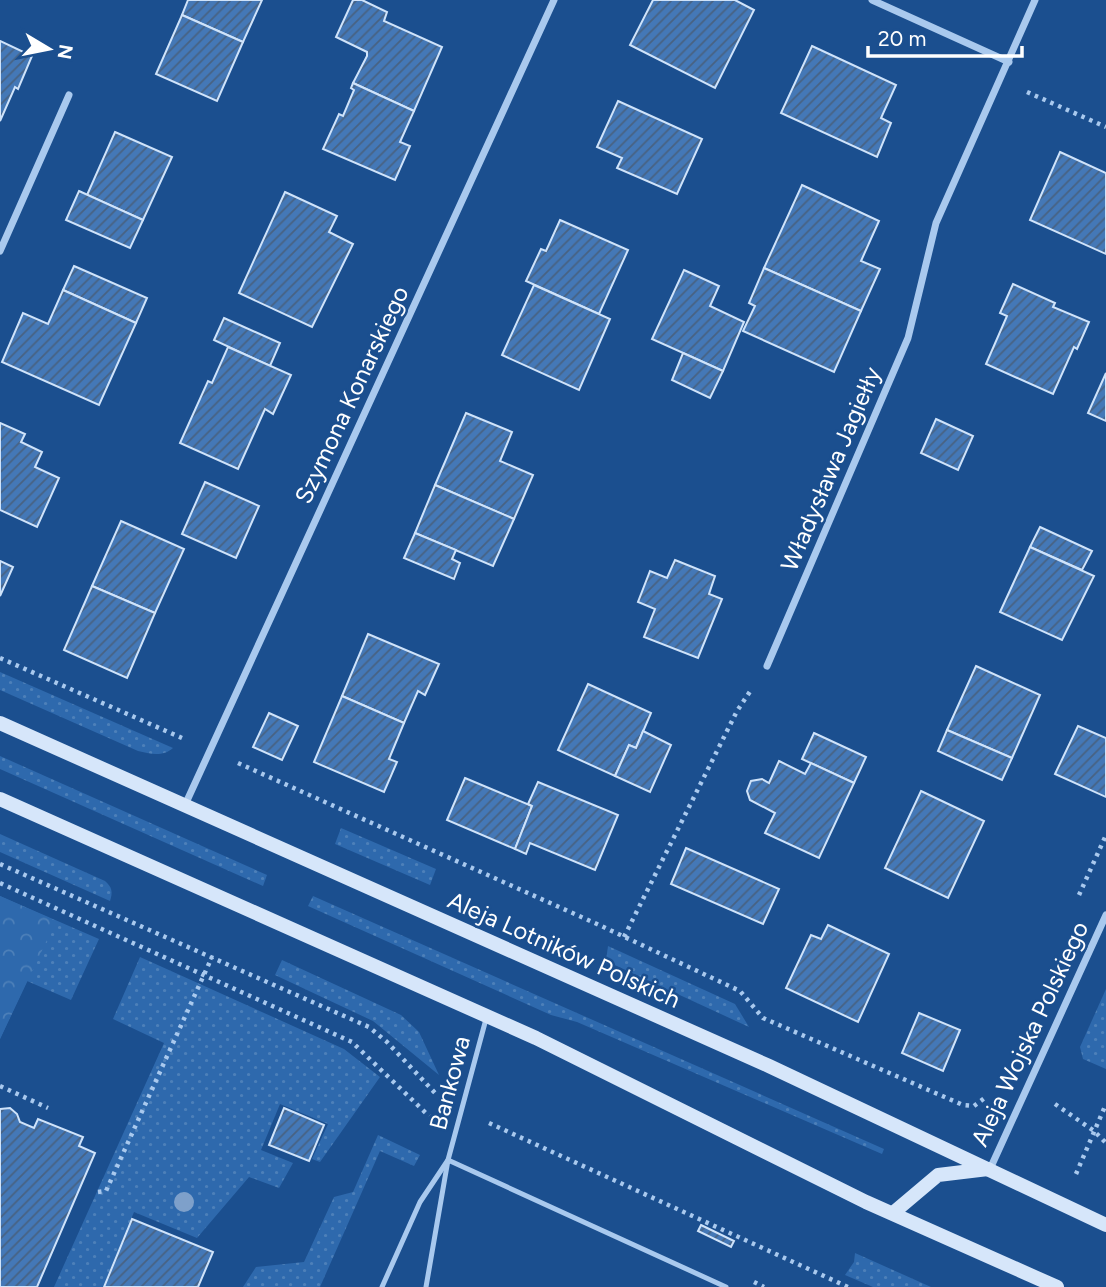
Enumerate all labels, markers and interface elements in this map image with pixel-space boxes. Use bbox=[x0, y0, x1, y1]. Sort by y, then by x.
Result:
north arrow bbox=[14, 14, 84, 84]
scale bar bbox=[868, 14, 1022, 58]
text: 20 m bbox=[878, 26, 926, 51]
text: N bbox=[53, 43, 78, 61]
street label: Szymona Konarskiego bbox=[288, 281, 415, 508]
street label: Władysława Jagiełły bbox=[774, 362, 887, 575]
street label: Aleja Lotników Polskich bbox=[444, 885, 685, 1014]
street label: Aleja Wojska Polskiego bbox=[965, 917, 1094, 1151]
street label: Bankowa bbox=[423, 1033, 476, 1133]

